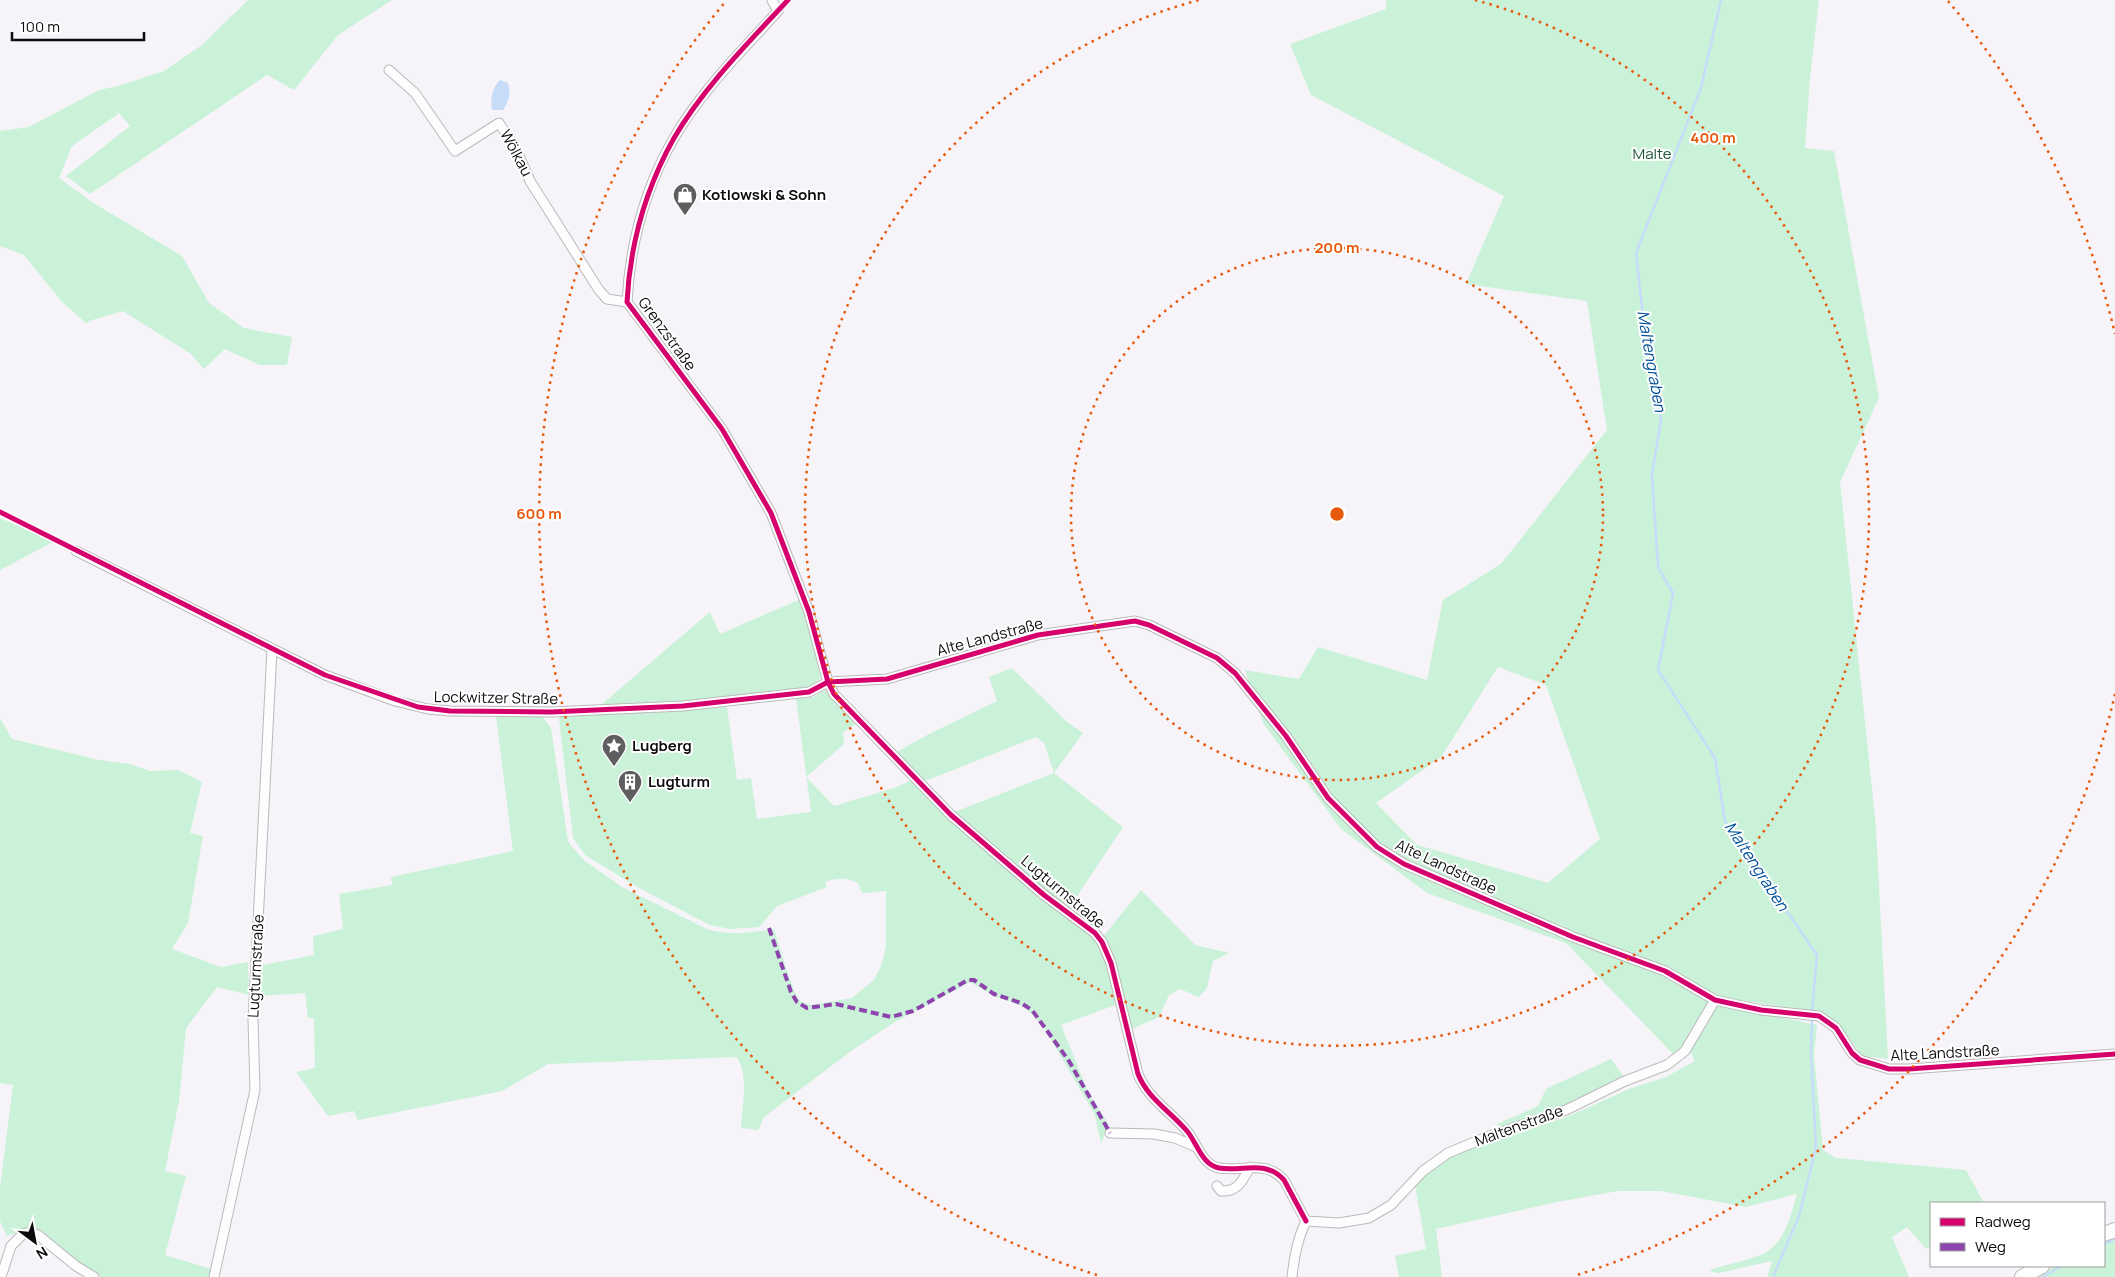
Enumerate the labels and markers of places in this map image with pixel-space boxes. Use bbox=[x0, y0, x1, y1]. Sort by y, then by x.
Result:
shop icon: Kotlowski & Sohn bbox=[672, 182, 698, 216]
place label: Kotlowski & Sohn bbox=[702, 184, 826, 205]
centre of rings bbox=[1328, 505, 1346, 523]
place icon: Lugberg bbox=[601, 733, 627, 767]
place label: Lugberg bbox=[632, 735, 692, 756]
building icon: Lugturm bbox=[617, 769, 643, 803]
place label: Lugturm bbox=[648, 771, 710, 792]

